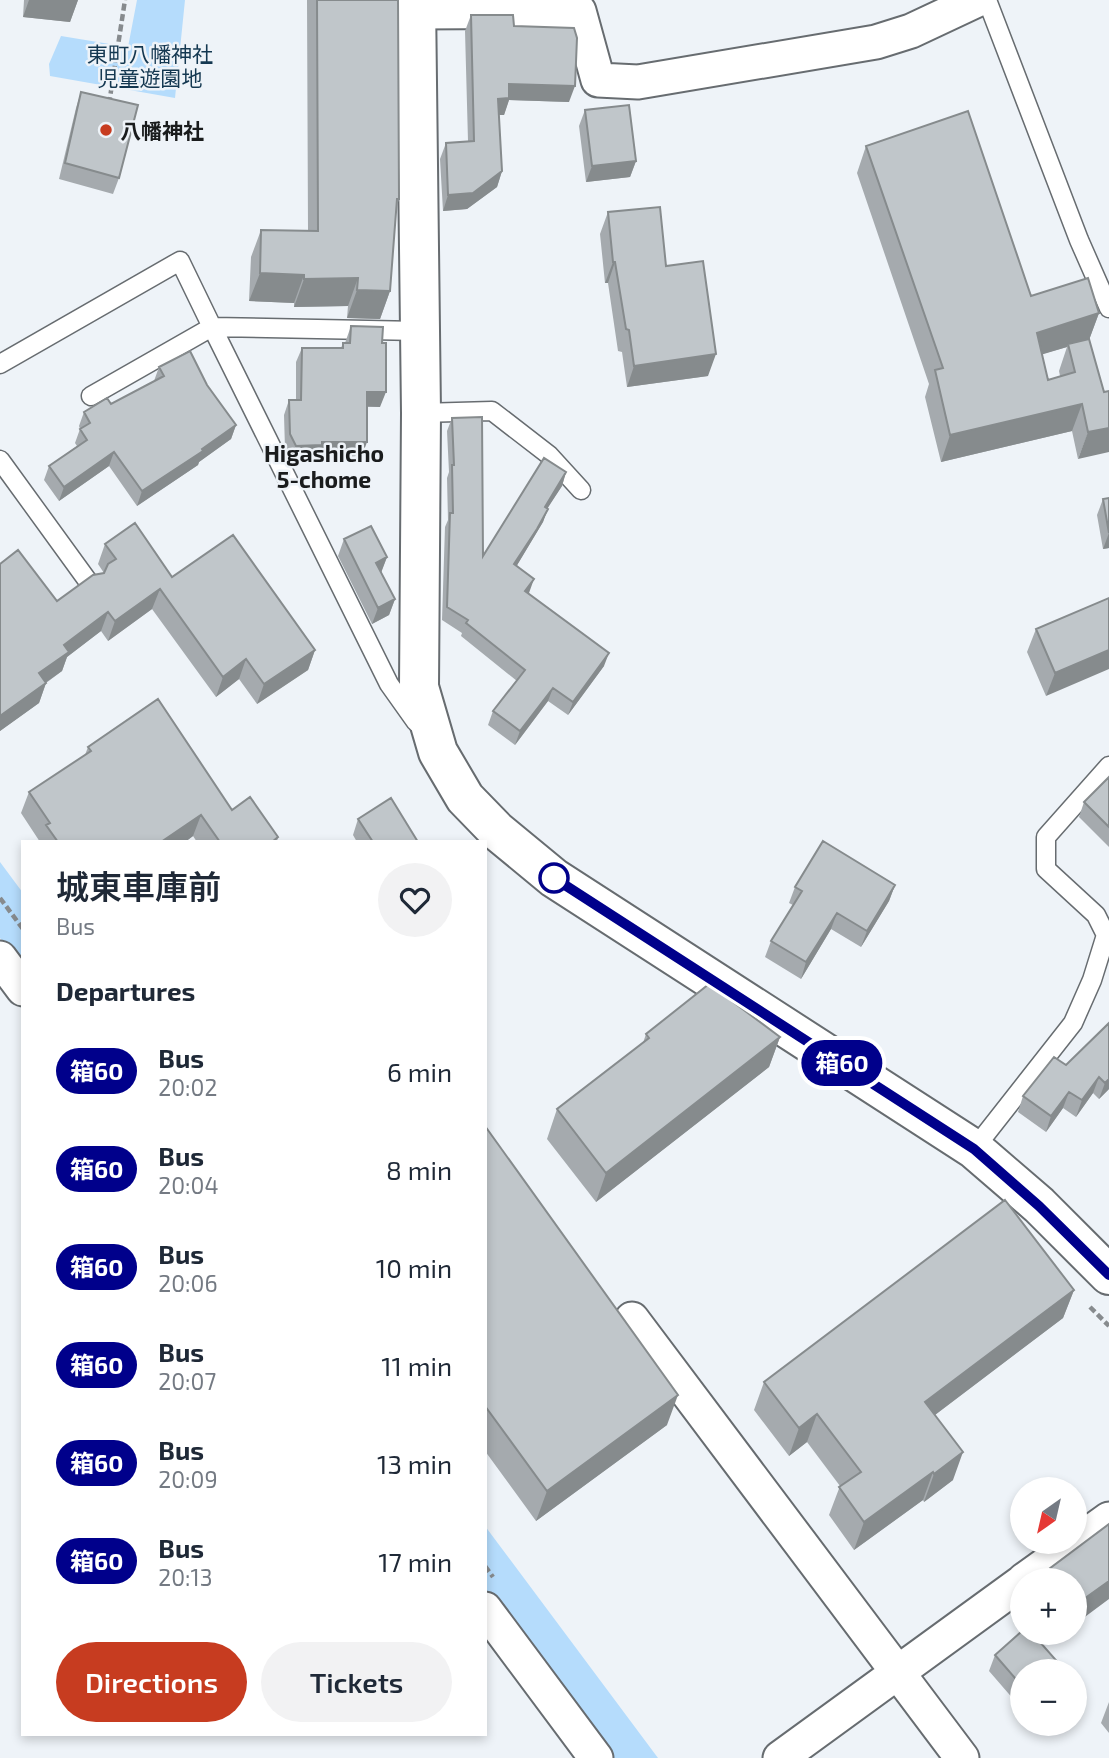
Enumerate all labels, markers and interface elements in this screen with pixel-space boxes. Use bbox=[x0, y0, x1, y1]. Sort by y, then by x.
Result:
park label: 東町八幡神社 児童遊園地 bbox=[87, 41, 213, 90]
place label: 八幡神社 bbox=[120, 118, 204, 143]
marker: 八幡神社 bbox=[98, 122, 114, 138]
district label: Higashicho 5-chome bbox=[264, 439, 384, 493]
button: heart bbox=[378, 863, 452, 937]
unlabelled marker bbox=[539, 863, 569, 893]
text: 城東車庫前 bbox=[56, 866, 221, 906]
text: Bus bbox=[56, 912, 95, 940]
text: Departures bbox=[56, 975, 195, 1006]
line badge: 箱60 bbox=[802, 1040, 882, 1086]
text: Bus bbox=[158, 1042, 204, 1073]
text: 箱60 bbox=[815, 1048, 869, 1077]
text: 箱60 bbox=[70, 1056, 123, 1085]
text: 6 min bbox=[387, 1056, 452, 1087]
text: 20:02 bbox=[158, 1073, 217, 1101]
text: Bus bbox=[158, 1140, 204, 1171]
text: 箱60 bbox=[70, 1154, 123, 1183]
text: 8 min bbox=[386, 1154, 452, 1185]
text: 20:04 bbox=[158, 1171, 219, 1199]
text: Bus bbox=[158, 1238, 204, 1269]
text: 箱60 bbox=[70, 1252, 123, 1281]
text: 10 min bbox=[376, 1252, 452, 1283]
text: 20:06 bbox=[158, 1269, 218, 1297]
text: Bus bbox=[158, 1336, 204, 1367]
text: 箱60 bbox=[70, 1350, 123, 1379]
text: 11 min bbox=[381, 1350, 452, 1381]
text: 20:07 bbox=[158, 1367, 216, 1395]
text: Bus bbox=[158, 1434, 204, 1465]
text: 箱60 bbox=[70, 1448, 123, 1477]
text: 13 min bbox=[377, 1448, 452, 1479]
text: 20:09 bbox=[158, 1465, 218, 1493]
north arrow bbox=[1010, 1477, 1087, 1554]
map controls bbox=[1010, 1477, 1087, 1736]
text: Bus bbox=[158, 1532, 204, 1563]
text: 箱60 bbox=[70, 1546, 123, 1575]
text: 17 min bbox=[378, 1546, 452, 1577]
text: 20:13 bbox=[158, 1563, 212, 1591]
button: + bbox=[1010, 1568, 1087, 1645]
button: Directions bbox=[56, 1642, 247, 1722]
button: Tickets bbox=[261, 1642, 452, 1722]
button: − bbox=[1010, 1659, 1087, 1736]

